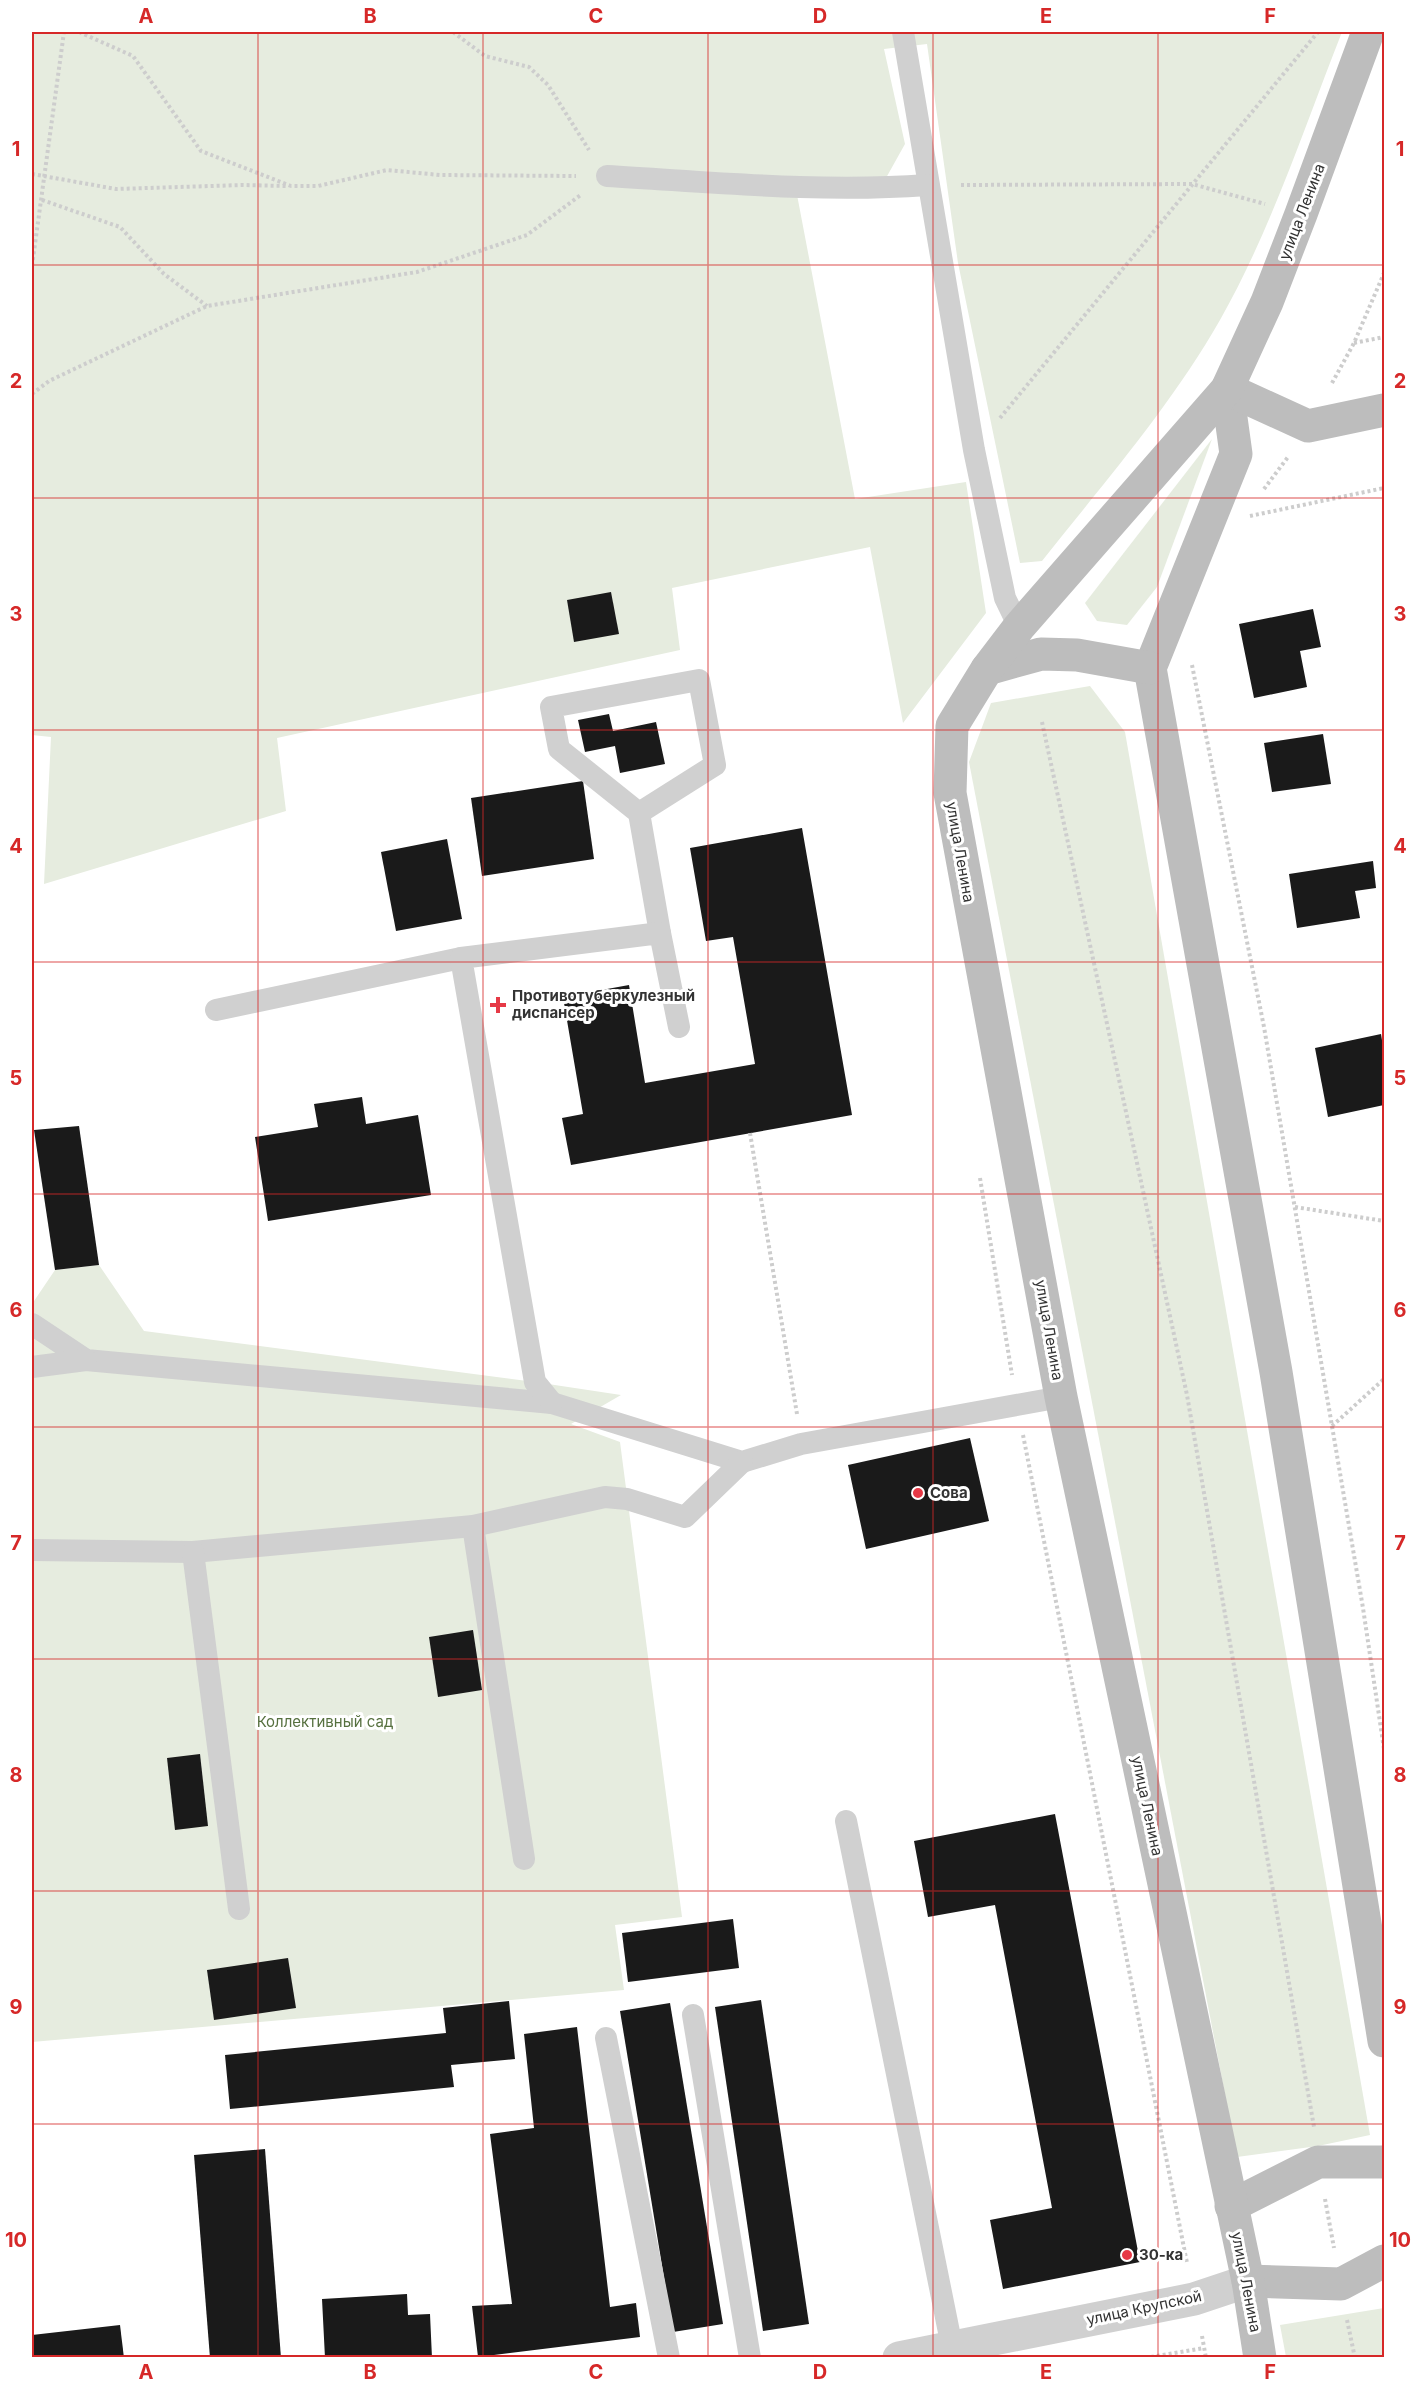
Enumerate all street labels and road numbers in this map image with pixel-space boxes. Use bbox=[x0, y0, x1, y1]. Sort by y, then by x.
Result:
street label: улица Ленина bbox=[1274, 161, 1329, 263]
street label: улица Ленина bbox=[942, 800, 979, 904]
street label: улица Ленина bbox=[1031, 1278, 1068, 1382]
street label: улица Ленина bbox=[1128, 1754, 1167, 1858]
street label: улица Ленина bbox=[1227, 2230, 1266, 2334]
street label: улица Крупской bbox=[1085, 2286, 1203, 2329]

